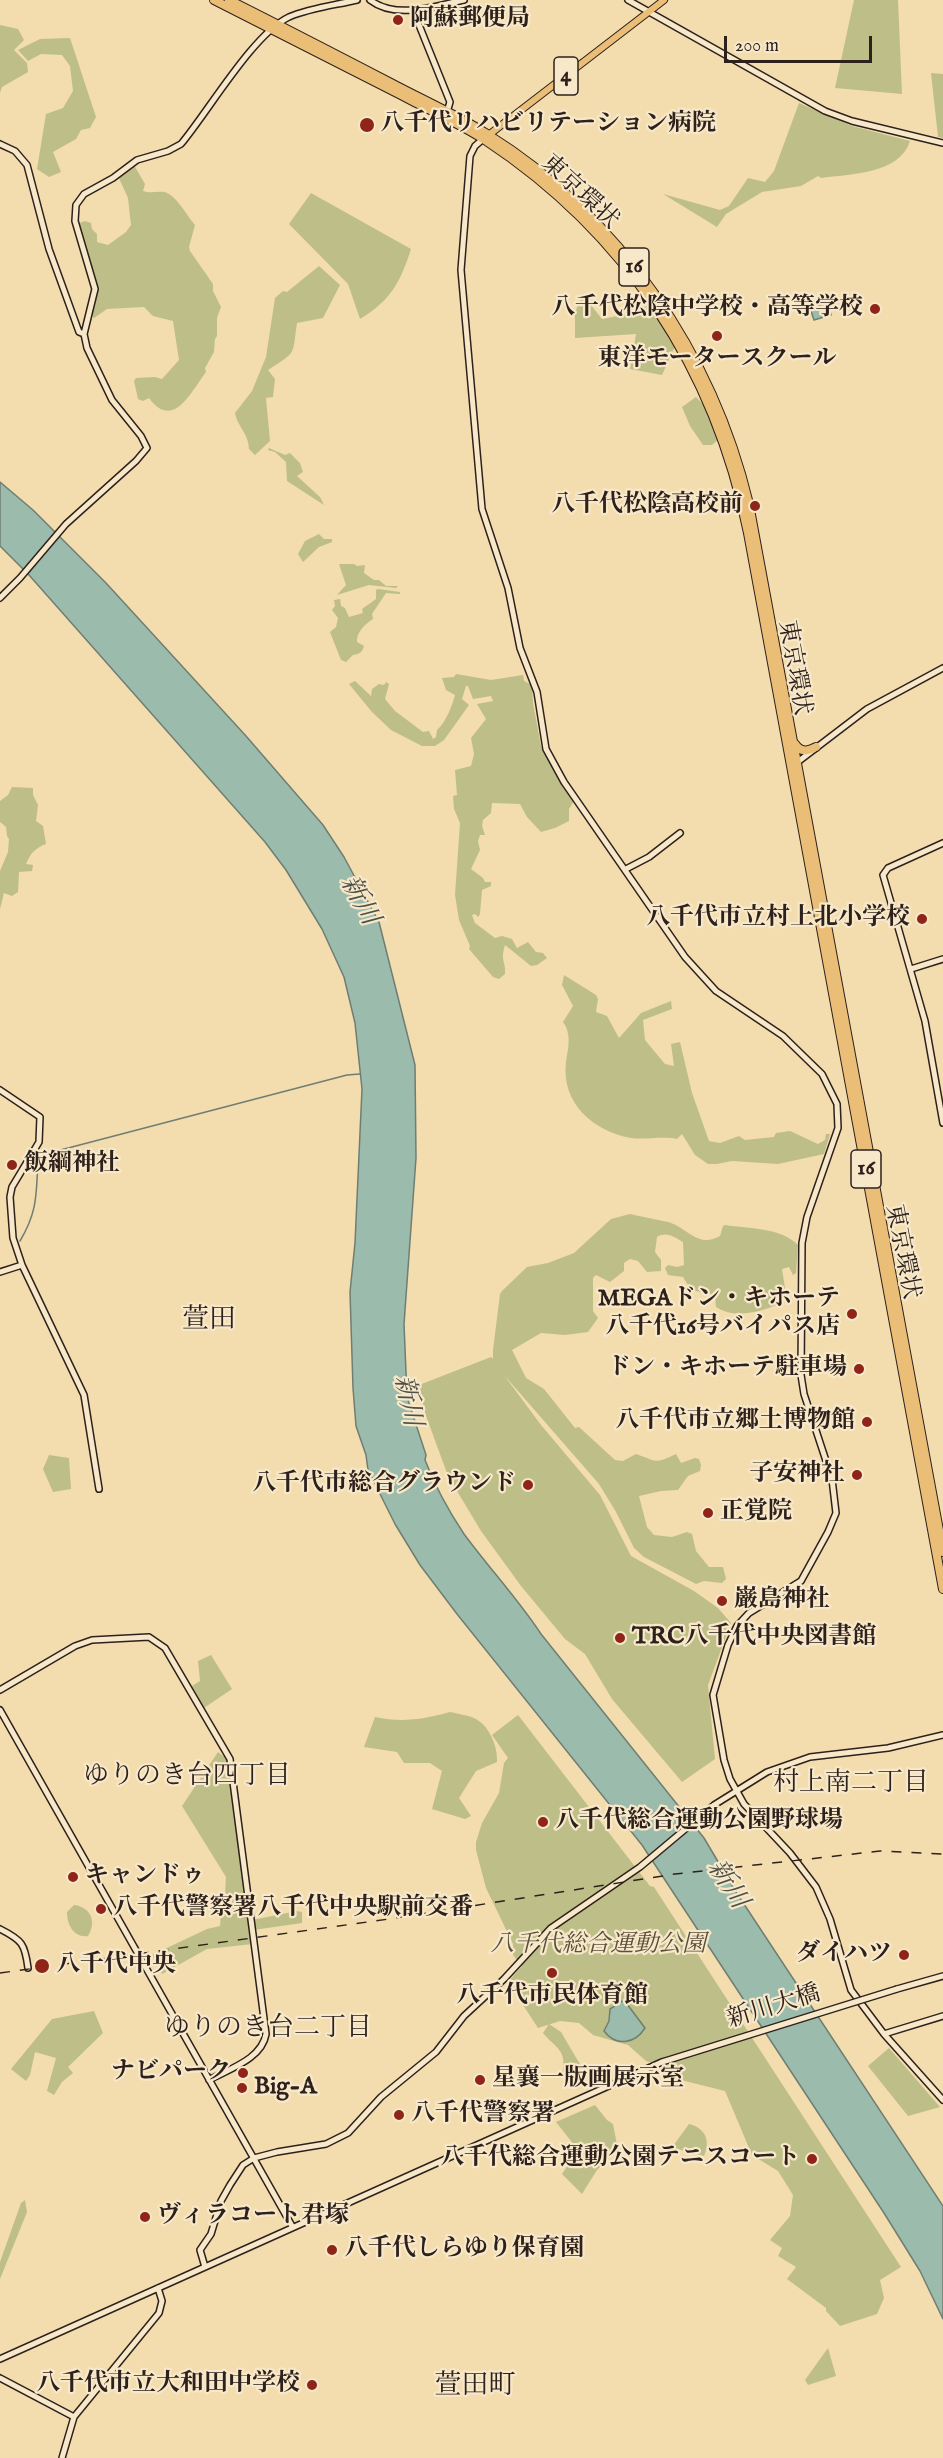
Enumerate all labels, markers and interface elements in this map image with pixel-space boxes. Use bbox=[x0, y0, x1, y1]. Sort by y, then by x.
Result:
place label: 阿蘇郵便局 bbox=[410, 6, 530, 34]
marker: 阿蘇郵便局 bbox=[391, 13, 405, 27]
scale bar bbox=[727, 24, 876, 62]
text: 200 m bbox=[735, 35, 779, 58]
road number: 4 bbox=[554, 57, 578, 95]
place label: 八千代リハビリテーション病院 bbox=[380, 111, 716, 139]
marker: 八千代リハビリテーション病院 bbox=[358, 116, 376, 134]
street label: 東京環状 bbox=[534, 150, 624, 236]
road number: 16 bbox=[619, 248, 649, 286]
place label: 八千代松陰中学校・高等学校 bbox=[551, 295, 863, 323]
marker: 八千代松陰中学校・高等学校 bbox=[868, 302, 882, 316]
marker: 東洋モータースクール bbox=[710, 329, 724, 343]
place label: 東洋モータースクール bbox=[597, 346, 837, 374]
place label: 八千代松陰高校前 bbox=[551, 492, 743, 520]
marker: 八千代松陰高校前 bbox=[748, 499, 762, 513]
street label: 東京環状 bbox=[770, 618, 816, 718]
water label: 新川 bbox=[332, 871, 384, 931]
place label: 八千代市立村上北小学校 bbox=[646, 905, 910, 933]
marker: 八千代市立村上北小学校 bbox=[915, 912, 929, 926]
road number: 16 bbox=[851, 1150, 881, 1188]
place label: 飯綱神社 bbox=[24, 1151, 120, 1179]
marker: 飯綱神社 bbox=[5, 1158, 19, 1172]
street label: 東京環状 bbox=[878, 1202, 924, 1302]
place label: MEGAドン・キホーテ 八千代16号バイパス店 bbox=[598, 1286, 840, 1342]
district label: 萱田 bbox=[182, 1305, 236, 1337]
marker: MEGAドン・キホーテ 八千代16号バイパス店 bbox=[845, 1307, 859, 1321]
place label: ドン・キホーテ駐車場 bbox=[607, 1355, 847, 1383]
marker: ドン・キホーテ駐車場 bbox=[852, 1362, 866, 1376]
water label: 新川 bbox=[385, 1372, 427, 1430]
place label: 八千代市立郷土博物館 bbox=[615, 1408, 855, 1436]
marker: 八千代市立郷土博物館 bbox=[860, 1415, 874, 1429]
place label: 子安神社 bbox=[749, 1461, 845, 1489]
marker: 子安神社 bbox=[850, 1468, 864, 1482]
place label: 八千代市総合グラウンド bbox=[252, 1471, 516, 1499]
marker: 八千代市総合グラウンド bbox=[521, 1478, 535, 1492]
place label: 正覚院 bbox=[720, 1499, 792, 1527]
marker: 正覚院 bbox=[701, 1506, 715, 1520]
place label: 巌島神社 bbox=[734, 1587, 830, 1615]
marker: 巌島神社 bbox=[715, 1594, 729, 1608]
place label: TRC八千代中央図書館 bbox=[632, 1624, 876, 1652]
marker: TRC八千代中央図書館 bbox=[613, 1631, 627, 1645]
district label: ゆりのき台四丁目 bbox=[83, 1762, 291, 1794]
district label: 村上南二丁目 bbox=[773, 1769, 929, 1801]
place label: 八千代総合運動公園野球場 bbox=[555, 1808, 843, 1836]
marker: 八千代総合運動公園野球場 bbox=[536, 1815, 550, 1829]
water label: 新川 bbox=[699, 1855, 753, 1915]
place label: キャンドゥ bbox=[85, 1863, 205, 1891]
marker: キャンドゥ bbox=[66, 1870, 80, 1884]
place label: 八千代警察署八千代中央駅前交番 bbox=[113, 1895, 473, 1923]
marker: 八千代警察署八千代中央駅前交番 bbox=[94, 1902, 108, 1916]
park label: 八千代総合運動公園 bbox=[490, 1932, 706, 1960]
place label: ダイハツ bbox=[796, 1941, 892, 1969]
marker: ダイハツ bbox=[897, 1948, 911, 1962]
place label: 八千代中央 bbox=[56, 1952, 176, 1980]
marker: 八千代中央 bbox=[33, 1957, 51, 1975]
marker: 八千代市民体育館 bbox=[545, 1966, 559, 1980]
street label: 新川大橋 bbox=[724, 1980, 824, 2036]
place label: 八千代市民体育館 bbox=[456, 1983, 648, 2011]
district label: ゆりのき台二丁目 bbox=[164, 2014, 372, 2046]
place label: ナビパーク bbox=[111, 2059, 231, 2087]
marker: ナビパーク bbox=[236, 2066, 250, 2080]
place label: 星襄一版画展示室 bbox=[492, 2066, 684, 2094]
marker: 星襄一版画展示室 bbox=[473, 2073, 487, 2087]
place label: Big-A bbox=[254, 2074, 317, 2102]
marker: Big-A bbox=[235, 2081, 249, 2095]
place label: 八千代警察署 bbox=[411, 2101, 555, 2129]
marker: 八千代警察署 bbox=[392, 2108, 406, 2122]
place label: 八千代総合運動公園テニスコート bbox=[440, 2145, 800, 2173]
marker: 八千代総合運動公園テニスコート bbox=[805, 2152, 819, 2166]
place label: ヴィラコート君塚 bbox=[157, 2203, 349, 2231]
marker: ヴィラコート君塚 bbox=[138, 2210, 152, 2224]
place label: 八千代しらゆり保育園 bbox=[344, 2236, 584, 2264]
marker: 八千代しらゆり保育園 bbox=[325, 2243, 339, 2257]
place label: 八千代市立大和田中学校 bbox=[36, 2371, 300, 2399]
district label: 萱田町 bbox=[435, 2371, 515, 2403]
marker: 八千代市立大和田中学校 bbox=[305, 2378, 319, 2392]

